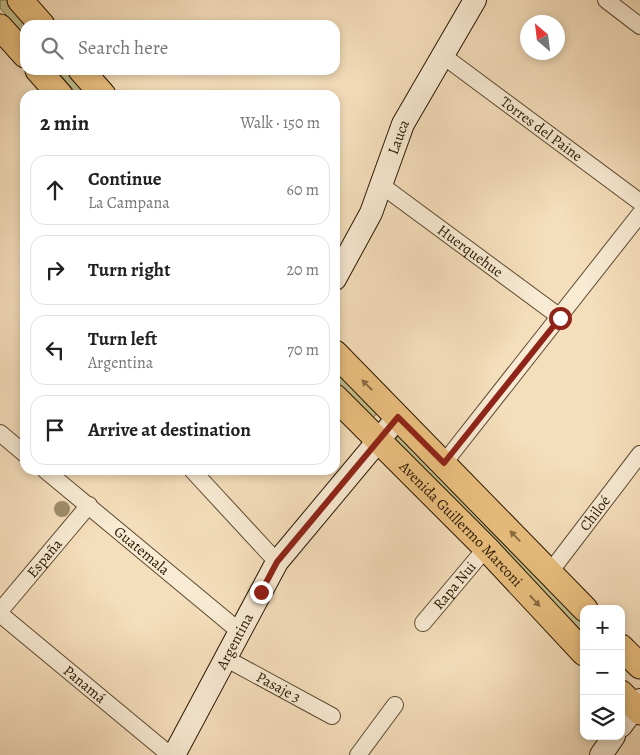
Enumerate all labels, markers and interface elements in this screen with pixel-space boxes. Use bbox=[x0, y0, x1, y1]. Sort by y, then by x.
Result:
north arrow bbox=[520, 15, 565, 60]
search box bbox=[20, 20, 340, 75]
icon: search bbox=[38, 34, 66, 62]
text: Search here bbox=[78, 35, 168, 61]
street label: Torres del Paine bbox=[496, 92, 587, 166]
text: 2 min bbox=[40, 109, 89, 137]
text: Walk · 150 m bbox=[240, 112, 320, 134]
street label: Lauca bbox=[383, 115, 414, 157]
text: Continue bbox=[88, 166, 162, 192]
icon: ahead bbox=[41, 176, 69, 204]
text: 60 m bbox=[287, 179, 319, 201]
text: La Campana bbox=[88, 192, 170, 214]
street label: Huerquehue bbox=[433, 220, 508, 282]
icon: right bbox=[41, 256, 69, 284]
text: Turn right bbox=[88, 257, 170, 283]
text: 20 m bbox=[286, 259, 319, 281]
route start bbox=[549, 307, 572, 330]
text: Turn left bbox=[88, 326, 157, 352]
icon: left bbox=[41, 336, 69, 364]
text: 70 m bbox=[287, 339, 319, 361]
text: Argentina bbox=[88, 352, 153, 374]
one-way arrow bbox=[361, 380, 373, 392]
icon: arrive bbox=[41, 416, 69, 444]
text: Arrive at destination bbox=[88, 417, 251, 443]
street label: Avenida Guillermo Marconi bbox=[394, 456, 527, 591]
street label: Chiloé bbox=[575, 491, 615, 535]
street label: Guatemala bbox=[110, 521, 174, 579]
one-way arrow bbox=[509, 530, 521, 542]
street label: España bbox=[22, 534, 67, 582]
street label: Rapa Nui bbox=[429, 557, 480, 614]
route end bbox=[250, 581, 273, 604]
one-way arrow bbox=[529, 594, 541, 606]
map controls bbox=[580, 605, 625, 740]
button: + bbox=[580, 605, 625, 650]
street label: Argentina bbox=[211, 610, 258, 674]
button: − bbox=[580, 650, 625, 695]
street label: Panamá bbox=[59, 661, 110, 708]
street label: Pasaje 3 bbox=[253, 667, 304, 707]
button: layers bbox=[580, 695, 625, 740]

